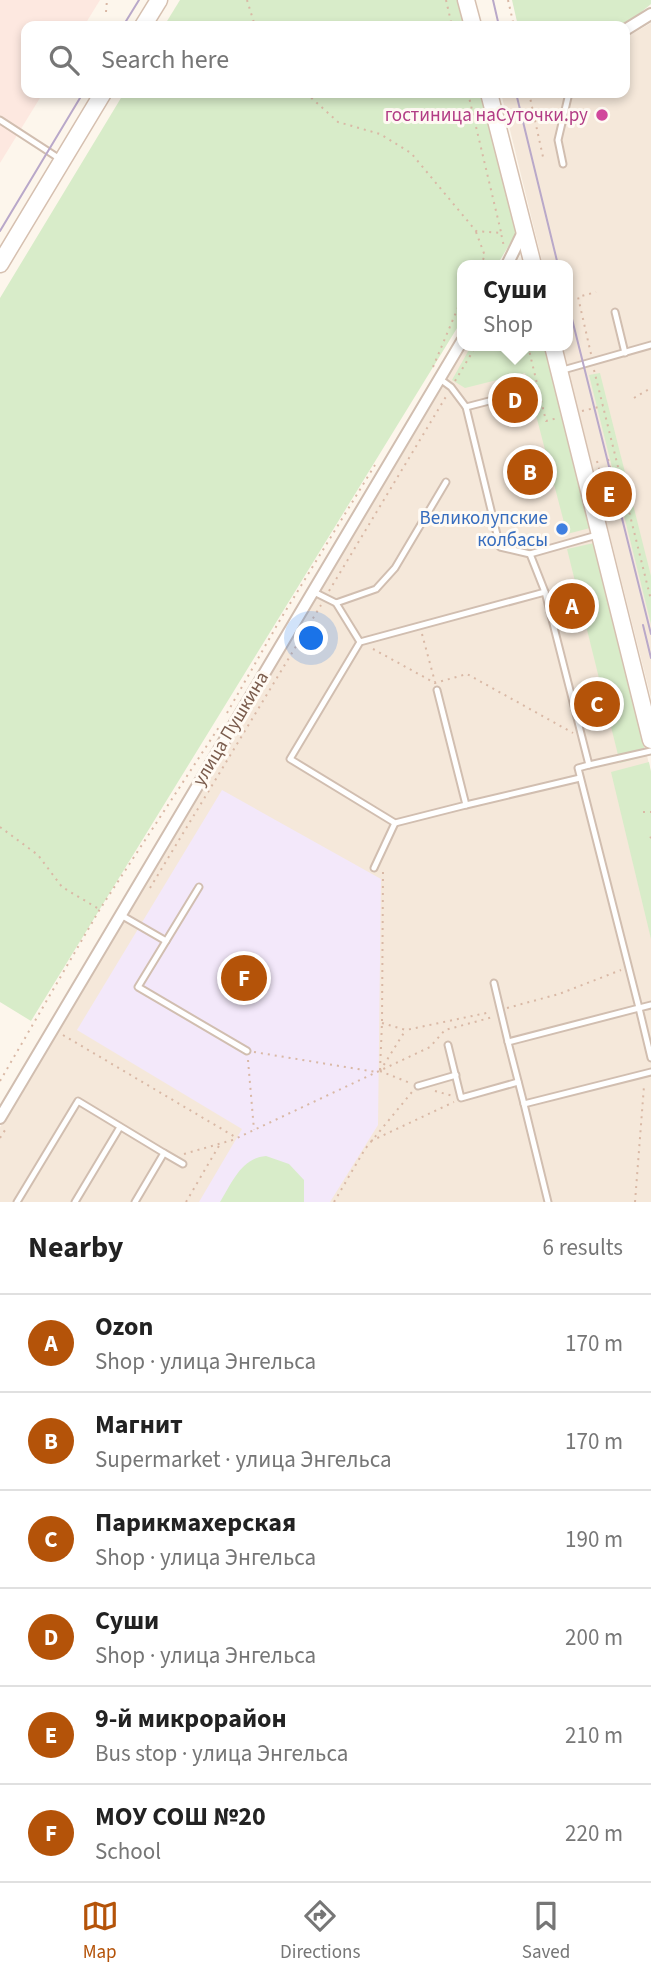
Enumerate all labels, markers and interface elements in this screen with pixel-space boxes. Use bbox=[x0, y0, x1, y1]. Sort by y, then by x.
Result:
search box bbox=[21, 21, 630, 98]
icon: search bbox=[45, 41, 83, 79]
text: Search here bbox=[101, 41, 229, 78]
place label: гостиница наСуточки.ру bbox=[385, 102, 588, 129]
marker: гостиница наСуточки.ру bbox=[594, 107, 610, 123]
popup bbox=[457, 260, 573, 351]
text: Суши bbox=[483, 271, 547, 308]
text: Shop bbox=[483, 308, 533, 341]
pin: D bbox=[492, 374, 538, 426]
pin: B bbox=[507, 446, 553, 498]
pin: E bbox=[586, 468, 632, 520]
place label: Великолупские колбасы bbox=[420, 505, 548, 554]
marker: Великолупские колбасы bbox=[554, 521, 570, 537]
pin: A bbox=[549, 580, 595, 632]
your location bbox=[294, 621, 328, 655]
street label: улица Пушкина bbox=[186, 667, 276, 791]
pin: C bbox=[574, 678, 620, 730]
pin: F bbox=[221, 952, 267, 1004]
text: Nearby bbox=[28, 1226, 123, 1269]
text: 6 results bbox=[543, 1231, 623, 1264]
text: Ozon bbox=[95, 1308, 153, 1345]
text: A bbox=[44, 1327, 58, 1360]
text: 170 m bbox=[565, 1327, 623, 1360]
text: Shop · улица Энгельса bbox=[95, 1345, 316, 1378]
text: Магнит bbox=[95, 1406, 183, 1443]
text: B bbox=[44, 1425, 58, 1458]
text: 170 m bbox=[565, 1425, 623, 1458]
text: Supermarket · улица Энгельса bbox=[95, 1443, 392, 1476]
text: Парикмахерская bbox=[95, 1504, 296, 1541]
text: C bbox=[44, 1523, 58, 1556]
text: 190 m bbox=[565, 1523, 623, 1556]
text: Shop · улица Энгельса bbox=[95, 1541, 316, 1574]
text: Суши bbox=[95, 1602, 159, 1639]
text: D bbox=[44, 1621, 58, 1654]
text: 200 m bbox=[565, 1621, 623, 1654]
text: Shop · улица Энгельса bbox=[95, 1639, 316, 1672]
text: 9-й микрорайон bbox=[95, 1700, 287, 1737]
text: E bbox=[45, 1719, 57, 1752]
text: 210 m bbox=[565, 1719, 623, 1752]
text: Bus stop · улица Энгельса bbox=[95, 1737, 348, 1770]
text: МОУ СОШ №20 bbox=[95, 1798, 266, 1835]
text: F bbox=[45, 1817, 57, 1850]
text: 220 m bbox=[565, 1817, 623, 1850]
text: School bbox=[95, 1835, 161, 1868]
tab: Map bbox=[81, 1897, 119, 1966]
tab: Directions bbox=[280, 1897, 360, 1966]
tab: Saved bbox=[522, 1897, 570, 1966]

